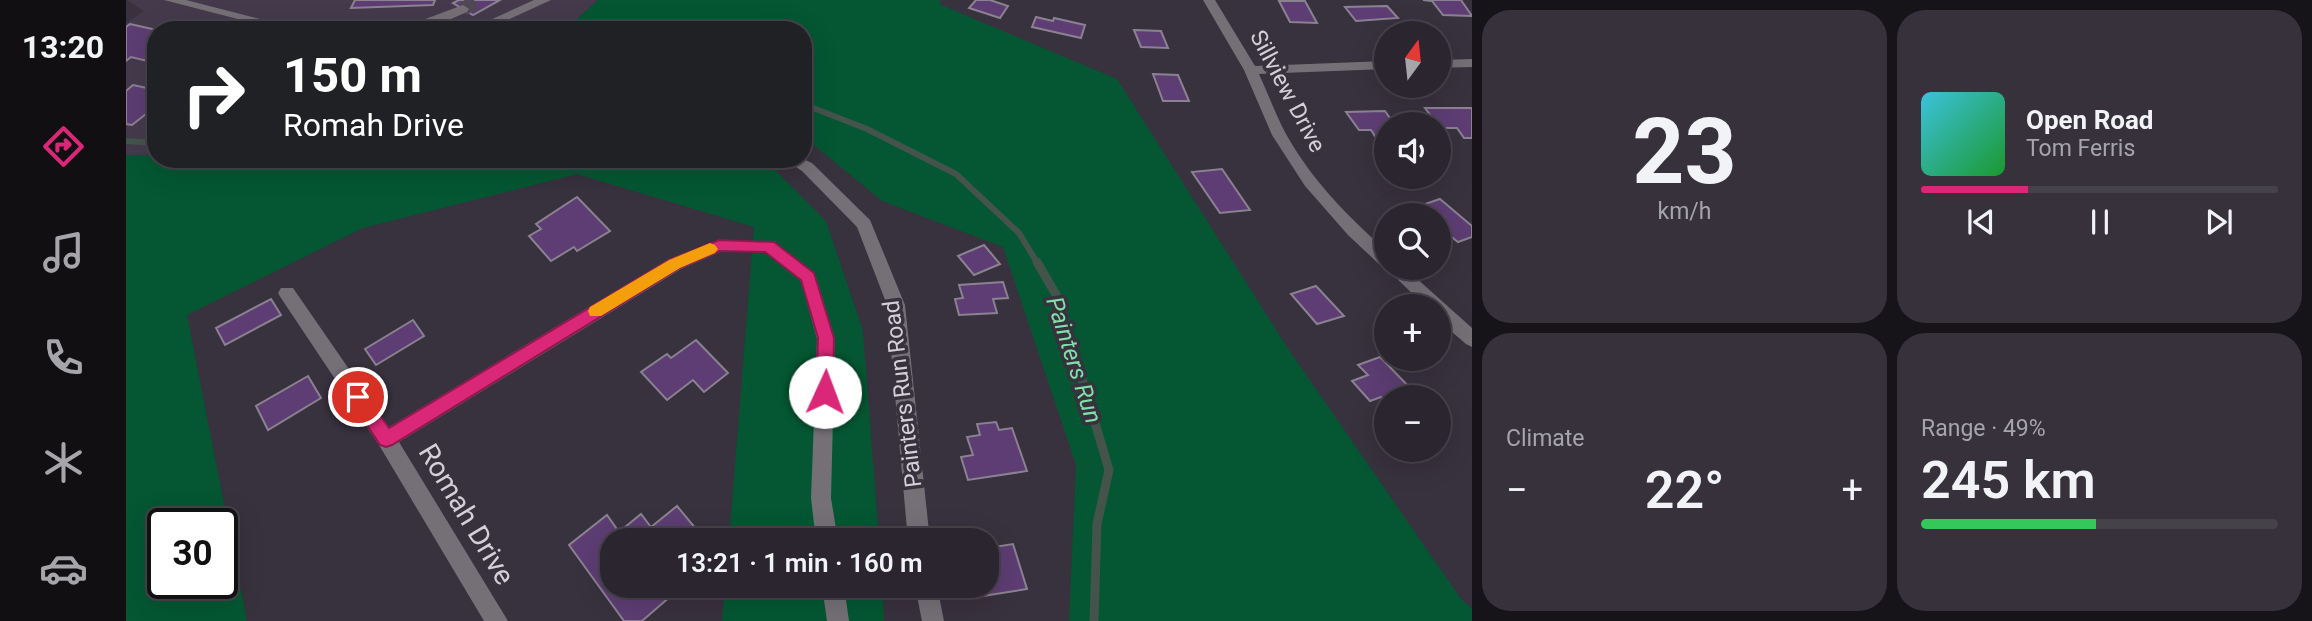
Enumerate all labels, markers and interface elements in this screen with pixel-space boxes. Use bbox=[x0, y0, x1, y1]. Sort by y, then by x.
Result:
north arrow bbox=[1374, 21, 1451, 98]
map controls bbox=[1374, 21, 1451, 462]
street label: Sillview Drive bbox=[1244, 26, 1331, 157]
text: 13:20 bbox=[22, 28, 104, 66]
text: 150 m bbox=[283, 47, 422, 104]
icon: right bbox=[168, 49, 259, 140]
text: 23 bbox=[1632, 99, 1737, 205]
text: Open Road bbox=[2026, 105, 2154, 135]
text: Romah Drive bbox=[283, 106, 464, 144]
button: sound bbox=[1374, 112, 1451, 189]
icon: directions bbox=[39, 122, 88, 171]
text: Tom Ferris bbox=[2026, 135, 2135, 162]
text: km/h bbox=[1658, 198, 1712, 225]
button: search bbox=[1374, 203, 1451, 280]
icon: previous bbox=[1962, 203, 2000, 241]
icon: pause bbox=[2081, 203, 2119, 241]
icon: next bbox=[2200, 203, 2238, 241]
icon: music bbox=[39, 228, 88, 277]
water label: Painters Run bbox=[1040, 293, 1108, 427]
button: + bbox=[1374, 294, 1451, 371]
street label: Painters Run Road bbox=[878, 299, 927, 489]
icon: phone bbox=[39, 333, 88, 382]
position arrow bbox=[788, 355, 862, 429]
pin bbox=[328, 367, 388, 427]
icon: arrive bbox=[339, 378, 377, 416]
button: − bbox=[1374, 385, 1451, 462]
text: Range · 49% bbox=[1921, 415, 2046, 442]
text: Climate bbox=[1506, 425, 1585, 452]
icon: climate bbox=[39, 438, 88, 487]
street label: Romah Drive bbox=[412, 438, 521, 591]
text: 245 km bbox=[1921, 450, 2096, 511]
text: 22° bbox=[1645, 460, 1724, 521]
text: − bbox=[1506, 468, 1528, 512]
text: + bbox=[1841, 468, 1863, 512]
speed limit sign: 30 bbox=[147, 508, 238, 599]
icon: car bbox=[39, 544, 88, 593]
text: 13:21 · 1 min · 160 m bbox=[676, 548, 923, 578]

